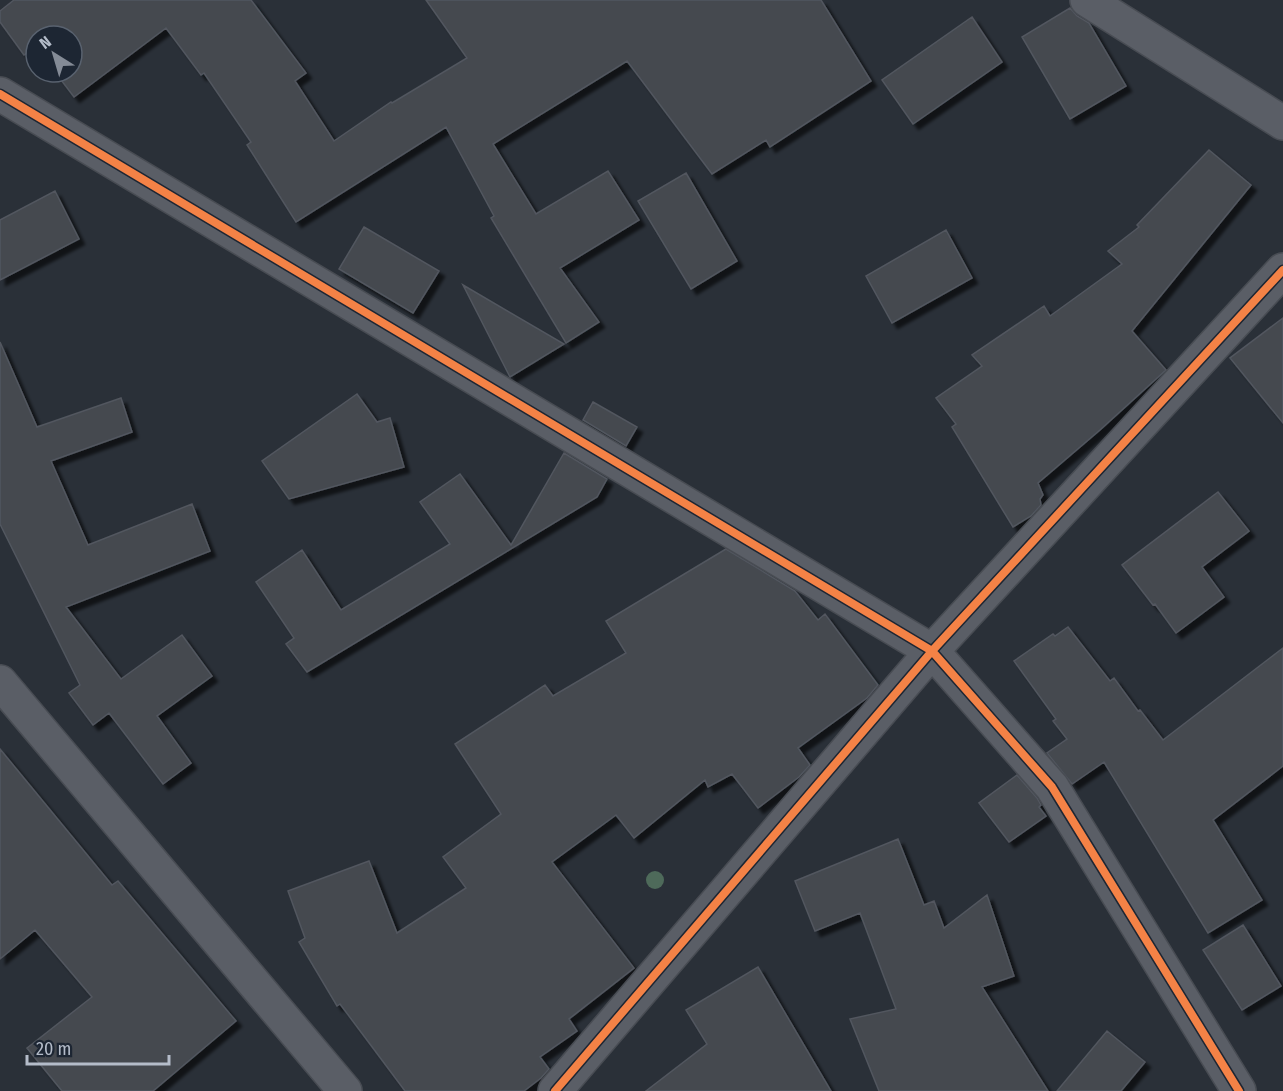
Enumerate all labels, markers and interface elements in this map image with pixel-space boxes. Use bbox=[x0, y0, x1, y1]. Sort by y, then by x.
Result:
north arrow bbox=[24, 24, 84, 84]
text: N bbox=[36, 32, 55, 53]
scale bar bbox=[27, 1028, 170, 1066]
text: 20 m bbox=[36, 1038, 71, 1060]

